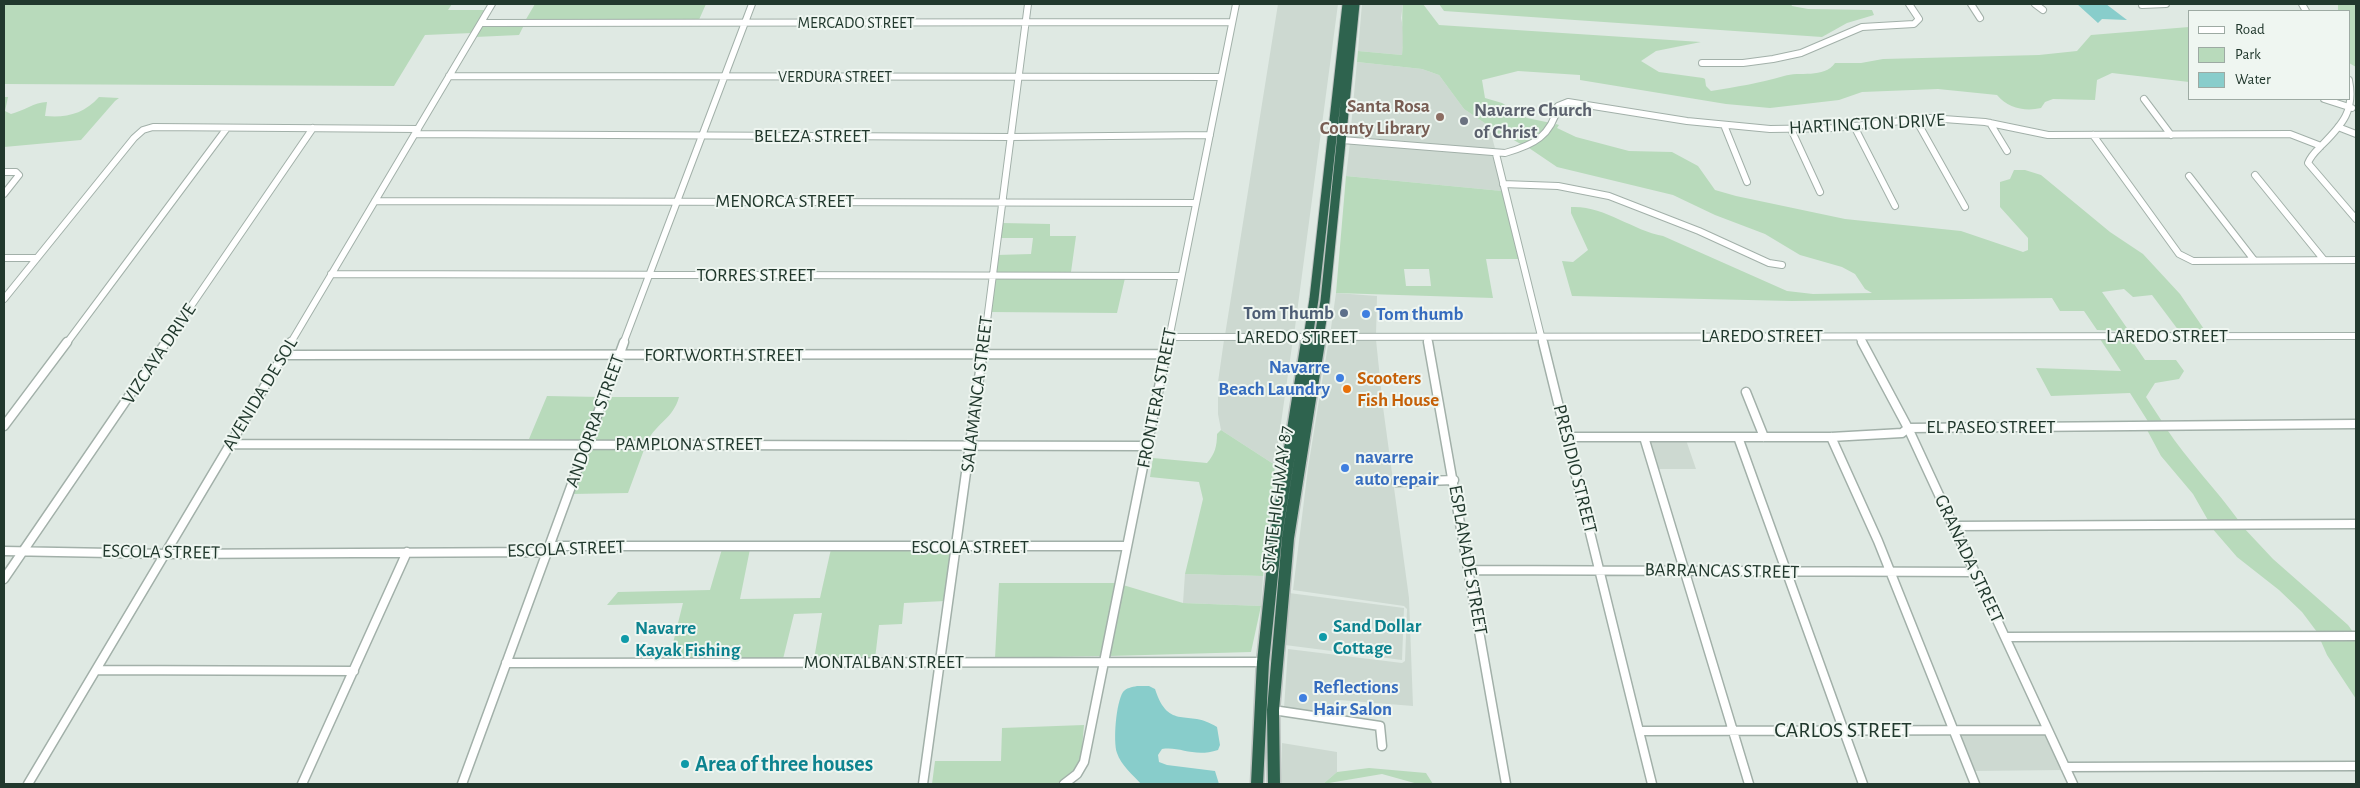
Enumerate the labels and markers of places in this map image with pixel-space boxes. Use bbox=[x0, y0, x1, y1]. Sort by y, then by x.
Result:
place label: Santa Rosa County Library bbox=[1320, 95, 1430, 139]
place label: Navarre Church of Christ bbox=[1474, 99, 1592, 143]
marker: Santa Rosa County Library bbox=[1434, 111, 1446, 123]
marker: Navarre Church of Christ bbox=[1458, 115, 1470, 127]
place label: Tom Thumb bbox=[1243, 302, 1334, 324]
place label: Tom thumb bbox=[1376, 303, 1463, 325]
marker: Tom Thumb bbox=[1338, 307, 1350, 319]
marker: Tom thumb bbox=[1360, 308, 1372, 320]
place label: Navarre Beach Laundry bbox=[1218, 356, 1330, 400]
place label: Scooters Fish House bbox=[1357, 367, 1439, 411]
marker: Navarre Beach Laundry bbox=[1334, 372, 1346, 384]
marker: Scooters Fish House bbox=[1341, 383, 1353, 395]
place label: navarre auto repair bbox=[1355, 446, 1439, 490]
marker: navarre auto repair bbox=[1339, 462, 1351, 474]
place label: Sand Dollar Cottage bbox=[1333, 615, 1421, 659]
place label: Navarre Kayak Fishing bbox=[635, 617, 740, 661]
marker: Sand Dollar Cottage bbox=[1317, 631, 1329, 643]
marker: Navarre Kayak Fishing bbox=[619, 633, 631, 645]
place label: Reflections Hair Salon bbox=[1313, 676, 1398, 720]
marker: Reflections Hair Salon bbox=[1297, 692, 1309, 704]
place label: Area of three houses bbox=[695, 751, 873, 777]
marker: Area of three houses bbox=[679, 758, 691, 770]

